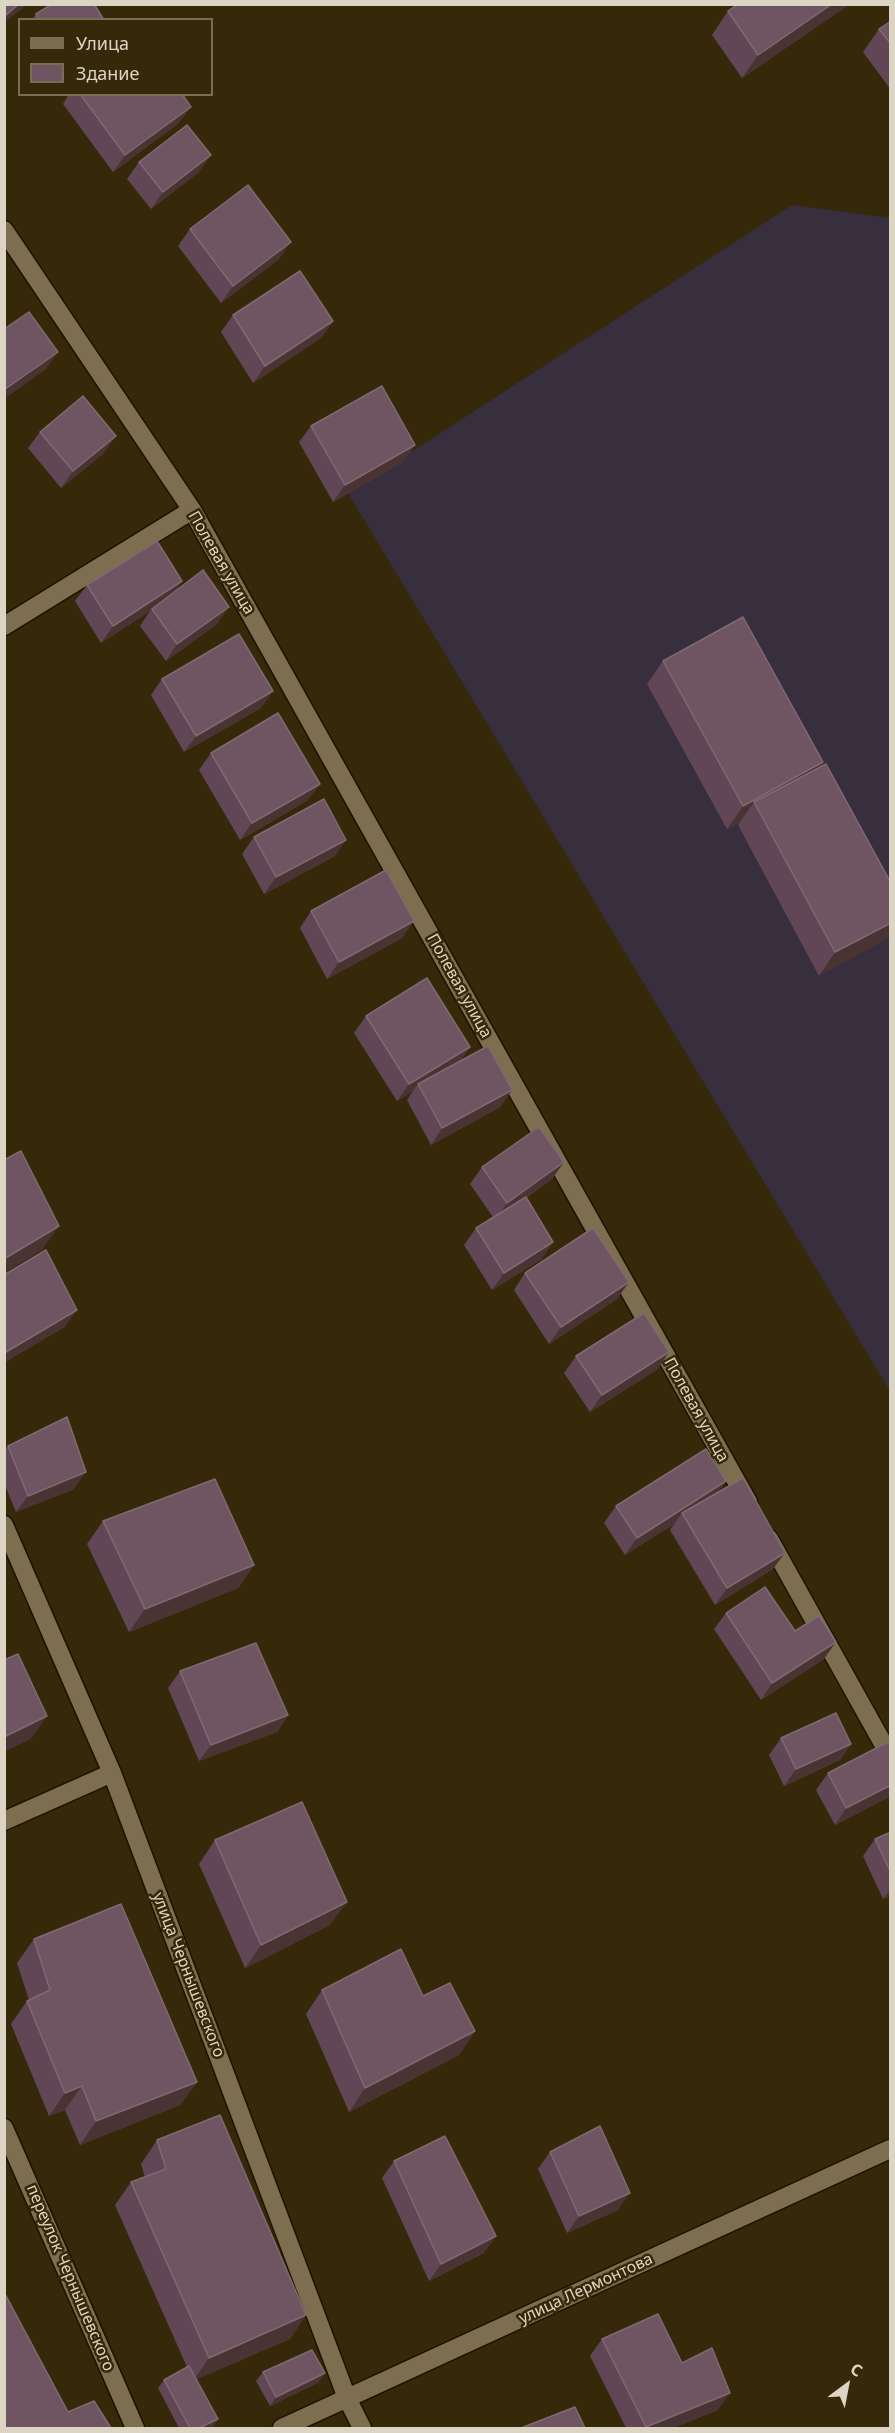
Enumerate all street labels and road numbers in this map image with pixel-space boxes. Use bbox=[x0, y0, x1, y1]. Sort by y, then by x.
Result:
street label: Полевая улица bbox=[184, 508, 258, 618]
street label: Полевая улица bbox=[422, 931, 496, 1041]
street label: Полевая улица bbox=[659, 1355, 733, 1465]
street label: улица Чернышевского bbox=[148, 1890, 228, 2060]
street label: переулок Чернышевского bbox=[22, 2182, 118, 2374]
street label: улица Лермонтова bbox=[516, 2250, 656, 2328]

